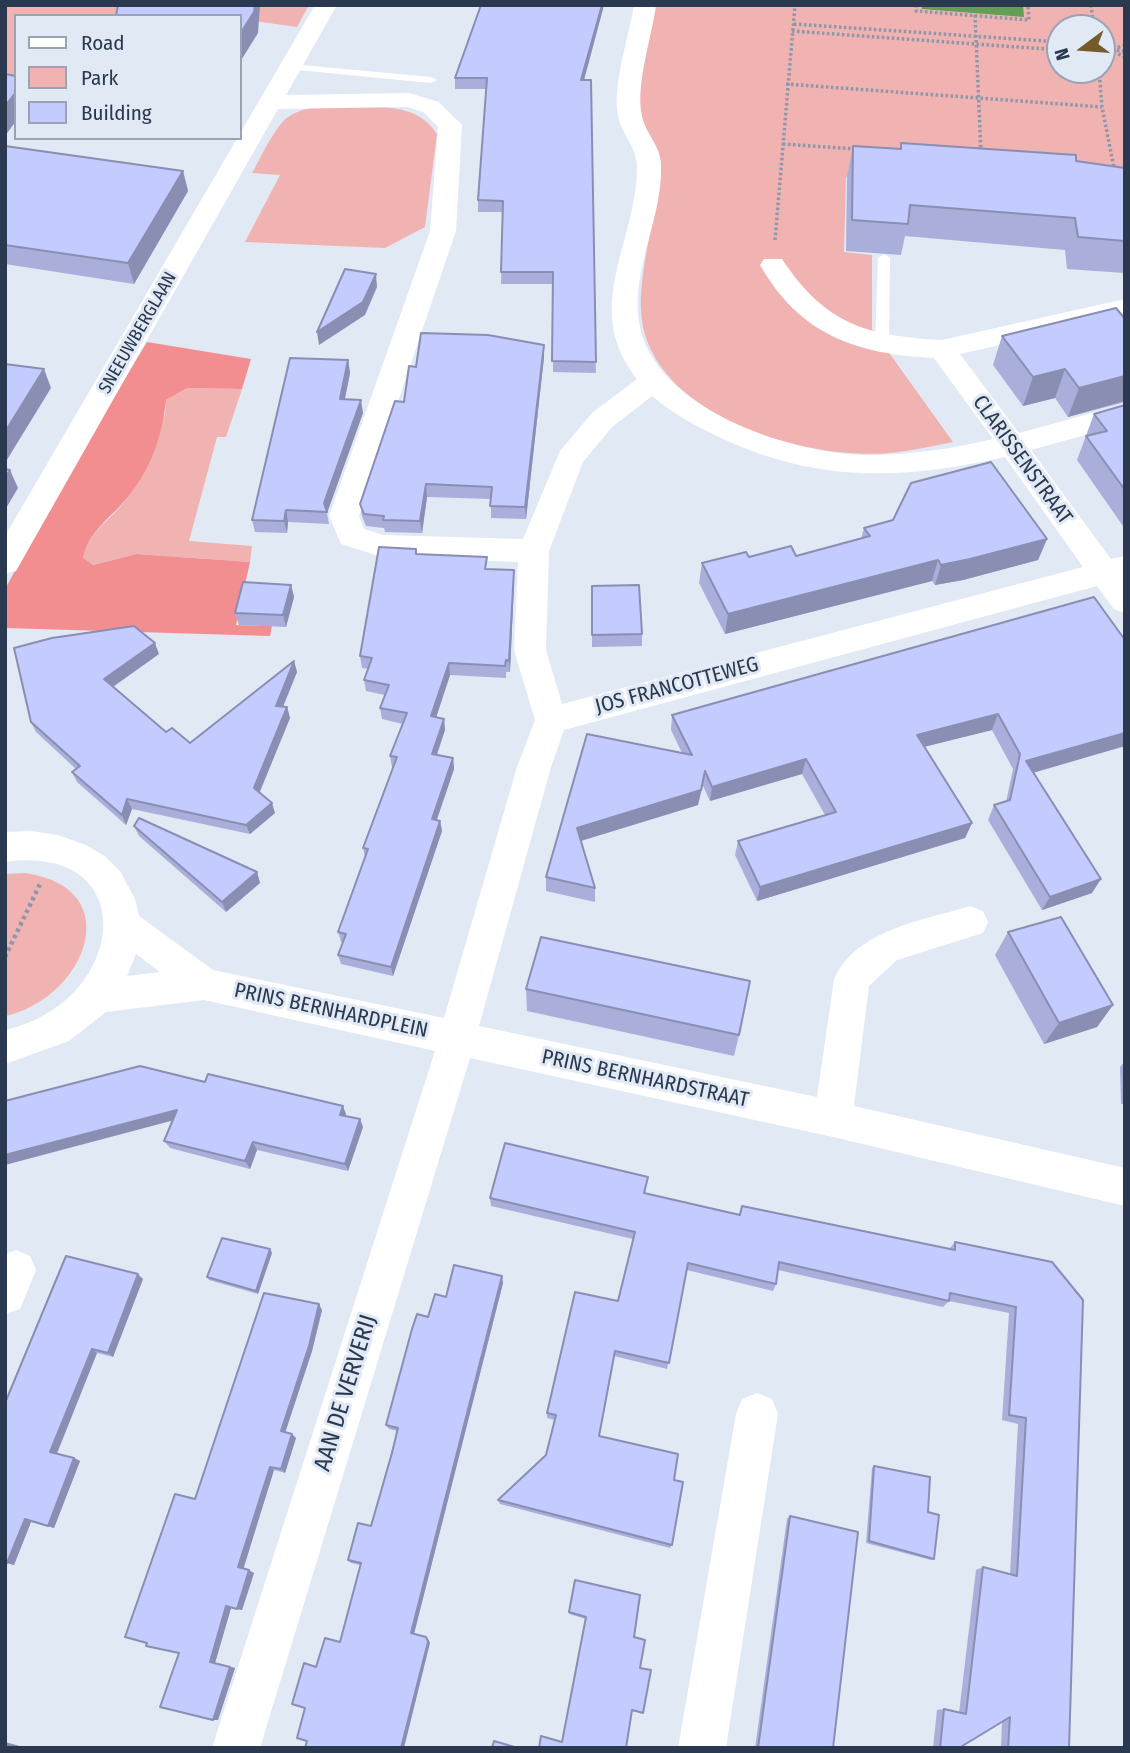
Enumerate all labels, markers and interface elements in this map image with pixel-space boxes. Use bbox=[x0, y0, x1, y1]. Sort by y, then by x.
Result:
legend bbox=[14, 14, 242, 140]
north arrow bbox=[1046, 14, 1116, 84]
text: Road bbox=[81, 30, 125, 56]
text: N bbox=[1050, 46, 1075, 63]
text: Park bbox=[81, 65, 118, 91]
text: Building bbox=[81, 100, 152, 126]
street label: SNEEUWBERGLAAN bbox=[94, 268, 182, 398]
street label: CLARISSENSTRAAT bbox=[967, 391, 1077, 529]
street label: JOS FRANCOTTEWEG bbox=[593, 652, 761, 720]
street label: PRINS BERNHARDPLEIN bbox=[232, 978, 430, 1044]
street label: PRINS BERNHARDSTRAAT bbox=[539, 1045, 751, 1113]
street label: AAN DE VERVERIJ bbox=[309, 1311, 383, 1475]

